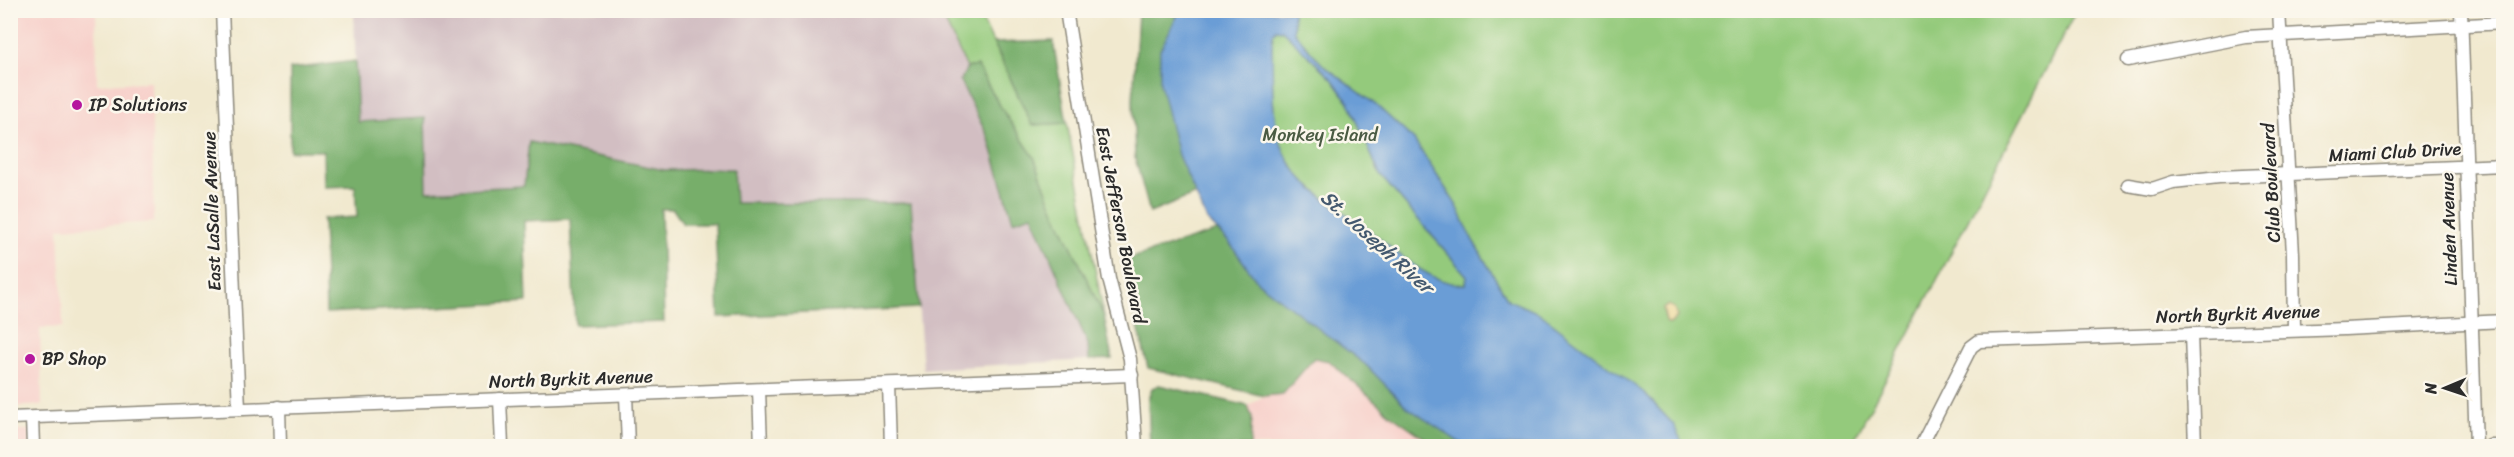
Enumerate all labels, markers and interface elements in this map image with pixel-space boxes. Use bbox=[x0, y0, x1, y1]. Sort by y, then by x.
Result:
place label: IP Solutions bbox=[88, 89, 188, 121]
marker: IP Solutions bbox=[70, 98, 84, 112]
park label: Monkey Island bbox=[1262, 119, 1379, 151]
street label: Club Boulevard bbox=[2252, 121, 2290, 243]
street label: East Jefferson Boulevard bbox=[1086, 124, 1156, 328]
street label: East LaSalle Avenue bbox=[193, 131, 231, 291]
street label: Miami Club Drive bbox=[2328, 133, 2462, 171]
street label: Linden Avenue bbox=[2431, 172, 2467, 286]
water label: St. Joseph River bbox=[1312, 181, 1445, 305]
street label: North Byrkit Avenue bbox=[2155, 295, 2321, 333]
place label: BP Shop bbox=[42, 343, 107, 375]
marker: BP Shop bbox=[23, 352, 37, 366]
north arrow bbox=[2415, 358, 2475, 418]
street label: North Byrkit Avenue bbox=[488, 360, 654, 398]
text: N bbox=[2416, 382, 2445, 396]

